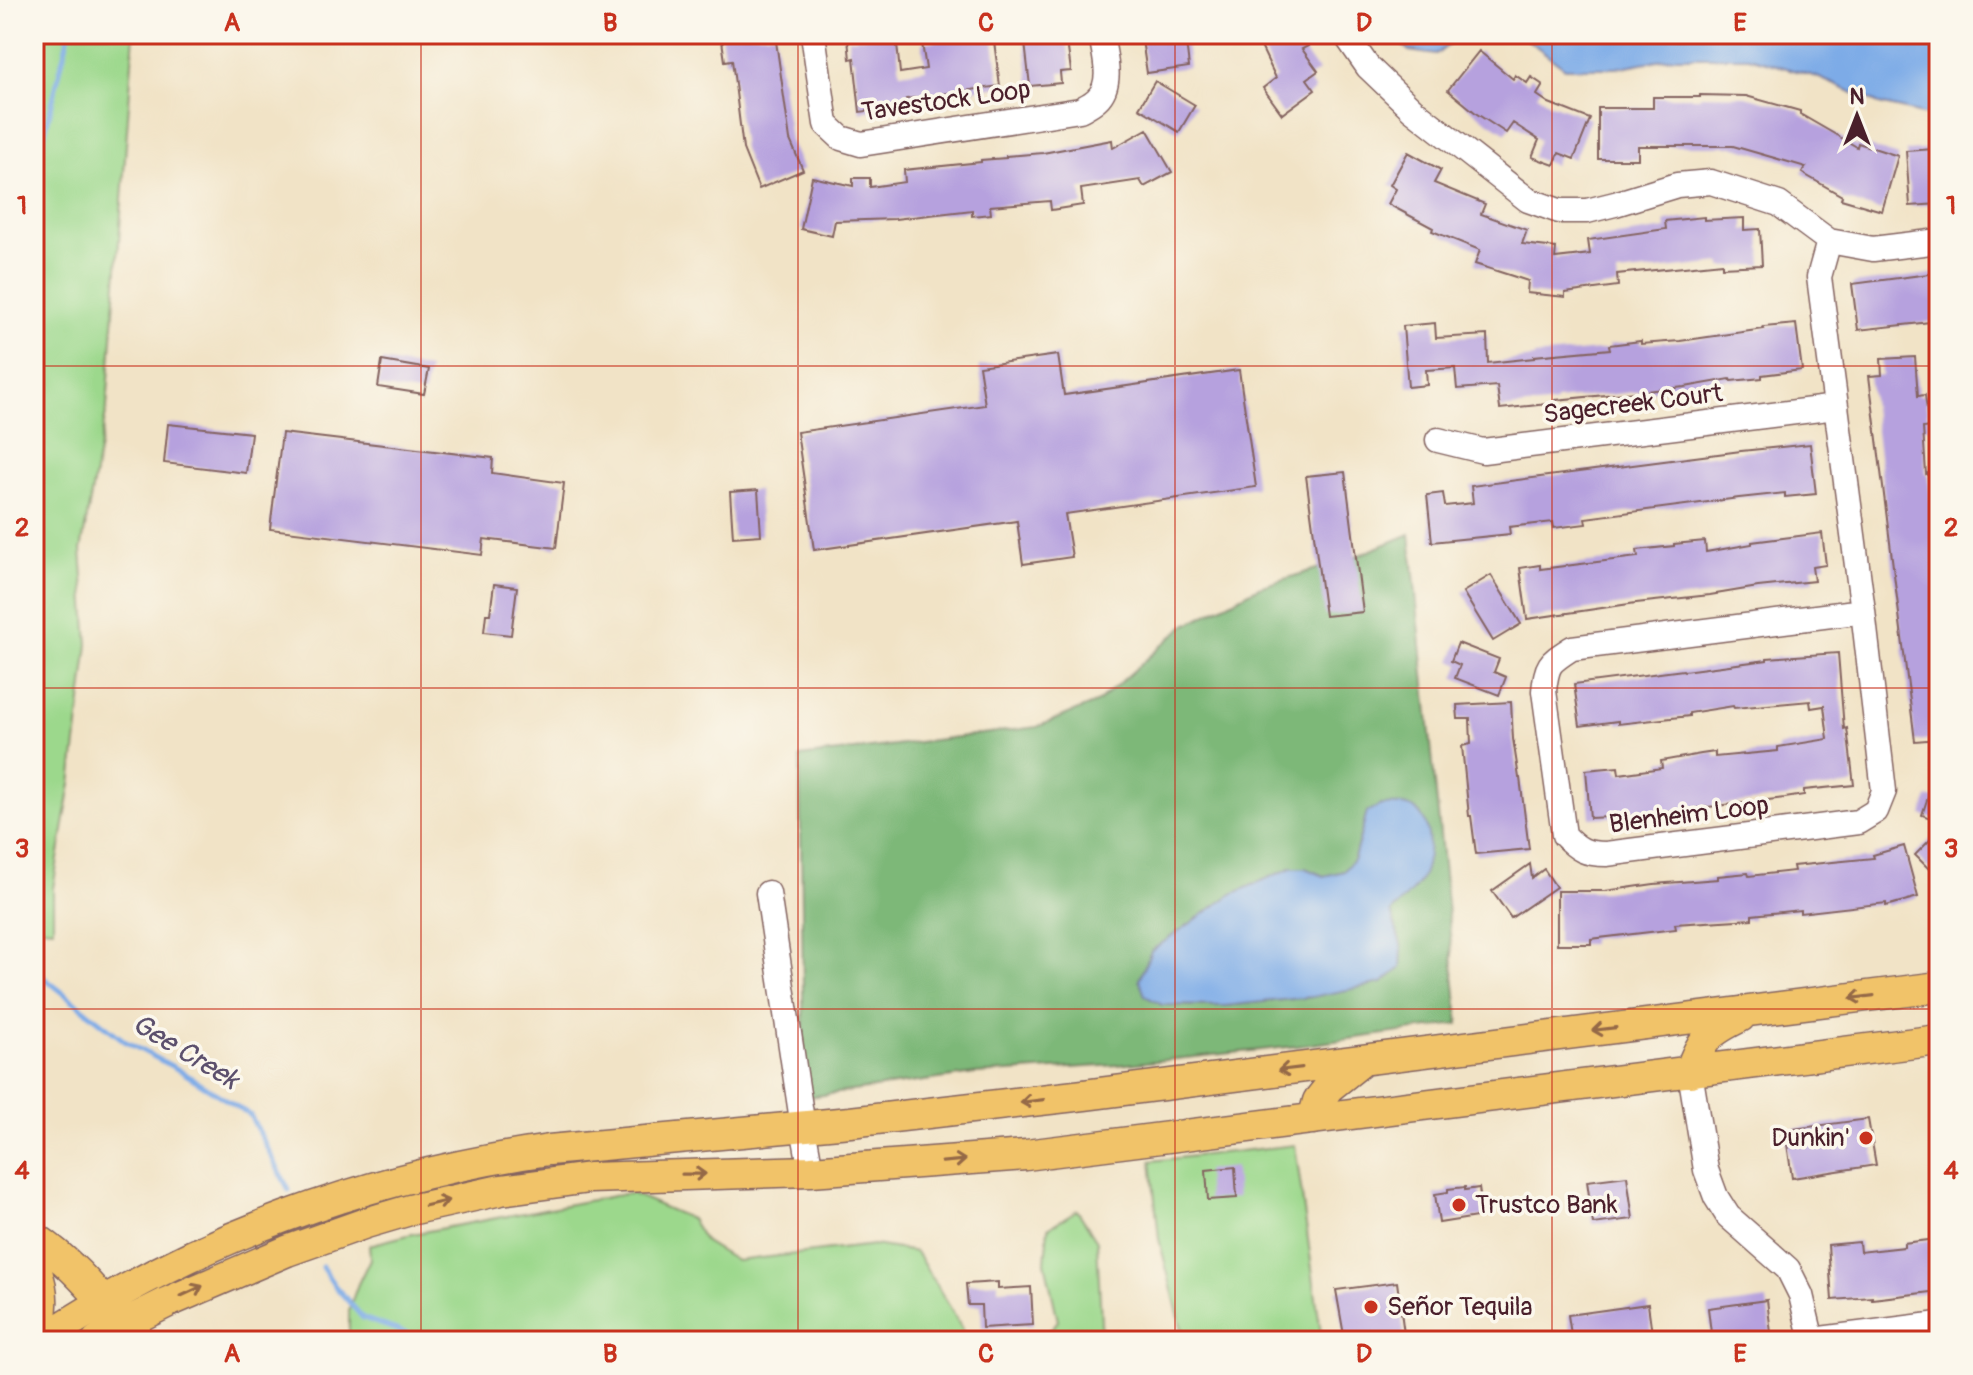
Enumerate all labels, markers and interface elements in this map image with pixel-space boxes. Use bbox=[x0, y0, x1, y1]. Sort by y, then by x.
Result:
text: A bbox=[224, 7, 241, 39]
text: B bbox=[603, 7, 617, 39]
text: C bbox=[978, 7, 994, 39]
text: D bbox=[1356, 7, 1372, 39]
text: E bbox=[1733, 7, 1747, 39]
street label: Tavestock Loop bbox=[859, 73, 1033, 129]
north arrow bbox=[1817, 76, 1897, 156]
text: N bbox=[1850, 83, 1865, 111]
text: 1 bbox=[17, 190, 27, 222]
text: 1 bbox=[1946, 190, 1956, 222]
street label: Sagecreek Court bbox=[1542, 377, 1725, 431]
text: 2 bbox=[15, 512, 29, 544]
text: 2 bbox=[1944, 512, 1958, 544]
street label: Blenheim Loop bbox=[1607, 789, 1771, 841]
text: 3 bbox=[15, 833, 29, 865]
text: 3 bbox=[1944, 833, 1958, 865]
one-way arrow bbox=[1850, 990, 1875, 1005]
water label: Gee Creek bbox=[125, 1007, 247, 1099]
one-way arrow bbox=[1591, 1022, 1618, 1037]
one-way arrow bbox=[1278, 1062, 1303, 1077]
one-way arrow bbox=[1020, 1094, 1045, 1109]
place label: Dunkin' bbox=[1771, 1122, 1850, 1154]
marker: Dunkin' bbox=[1857, 1129, 1875, 1147]
one-way arrow bbox=[940, 1153, 967, 1168]
text: 4 bbox=[14, 1155, 30, 1187]
text: 4 bbox=[1943, 1155, 1959, 1187]
one-way arrow bbox=[680, 1167, 707, 1182]
place label: Trustco Bank bbox=[1475, 1189, 1618, 1221]
one-way arrow bbox=[423, 1195, 449, 1210]
marker: Trustco Bank bbox=[1450, 1196, 1468, 1214]
one-way arrow bbox=[180, 1283, 204, 1298]
place label: Señor Tequila bbox=[1387, 1291, 1533, 1323]
marker: Señor Tequila bbox=[1362, 1298, 1380, 1316]
text: A bbox=[224, 1338, 241, 1370]
text: B bbox=[603, 1338, 617, 1370]
text: C bbox=[978, 1338, 994, 1370]
text: D bbox=[1356, 1338, 1372, 1370]
text: E bbox=[1733, 1338, 1747, 1370]

